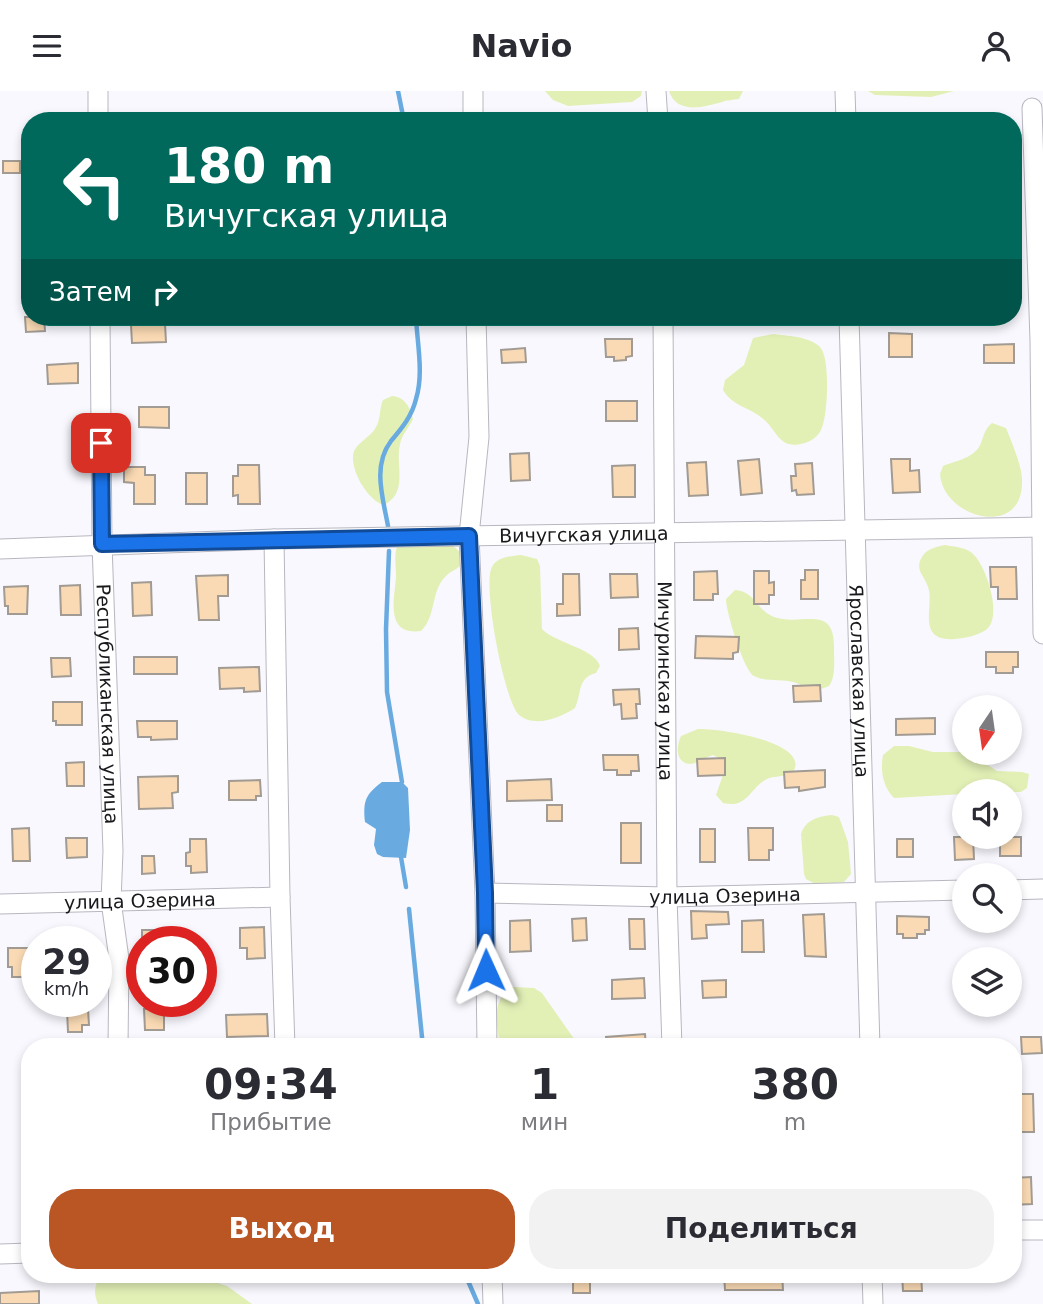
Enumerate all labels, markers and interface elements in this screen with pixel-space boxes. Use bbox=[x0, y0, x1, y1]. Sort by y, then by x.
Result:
icon: menu bbox=[28, 27, 66, 65]
text: Navio bbox=[470, 27, 573, 65]
icon: person bbox=[977, 27, 1015, 65]
text: 180 m bbox=[164, 138, 334, 195]
icon: left bbox=[49, 140, 140, 231]
text: Вичугская улица bbox=[164, 197, 449, 235]
icon: right bbox=[146, 273, 184, 311]
text: Затем bbox=[49, 277, 132, 307]
pin bbox=[71, 413, 131, 473]
icon: arrive bbox=[82, 424, 120, 462]
street label: Вичугская улица bbox=[499, 522, 669, 546]
street label: Мичуринская улица bbox=[654, 581, 677, 781]
street label: Республиканская улица bbox=[92, 583, 123, 824]
street label: Ярославская улица bbox=[845, 584, 874, 778]
north arrow bbox=[952, 695, 1022, 765]
map controls bbox=[952, 695, 1022, 1017]
button: sound bbox=[952, 779, 1022, 849]
button: search bbox=[952, 863, 1022, 933]
street label: улица Озерина bbox=[649, 883, 801, 908]
street label: улица Озерина bbox=[64, 888, 216, 913]
speed limit sign: 30 bbox=[126, 926, 217, 1017]
position arrow bbox=[449, 933, 523, 1007]
text: 29 bbox=[42, 942, 91, 982]
button: layers bbox=[952, 947, 1022, 1017]
text: km/h bbox=[44, 978, 89, 999]
text: 09:34 bbox=[204, 1060, 338, 1109]
text: 1 bbox=[530, 1060, 559, 1109]
text: 380 bbox=[751, 1060, 839, 1109]
text: Прибытие bbox=[210, 1109, 332, 1135]
text: мин bbox=[521, 1109, 568, 1135]
text: m bbox=[784, 1109, 806, 1135]
button: Выход bbox=[49, 1189, 515, 1269]
button: Поделиться bbox=[529, 1189, 994, 1269]

